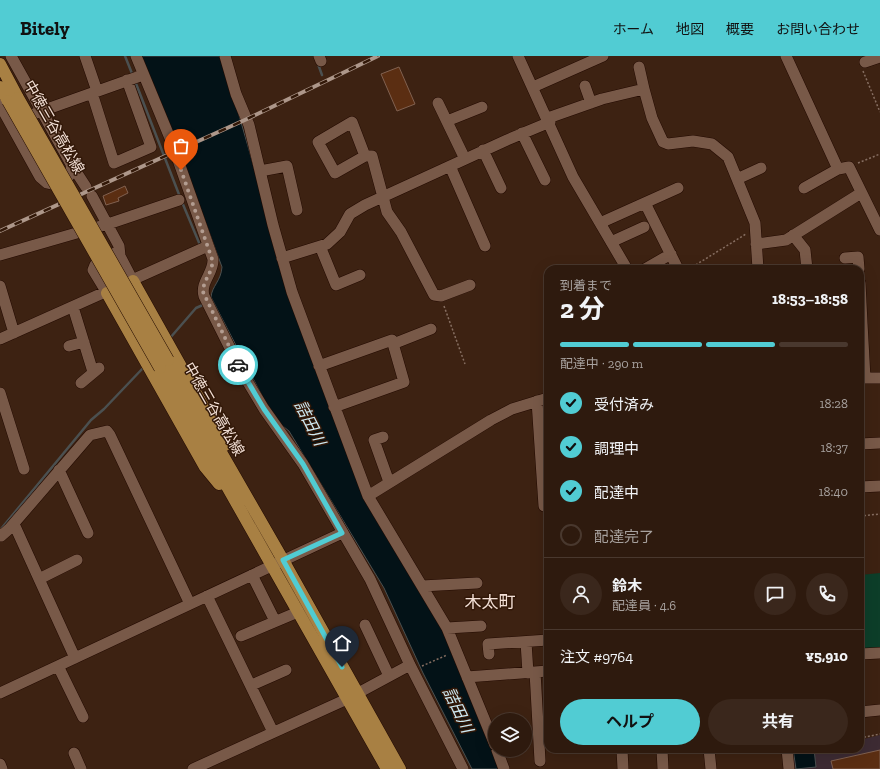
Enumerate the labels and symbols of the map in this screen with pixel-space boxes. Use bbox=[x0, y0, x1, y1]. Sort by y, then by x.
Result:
street label: 中徳三谷高松線 bbox=[20, 77, 88, 177]
pin bbox=[164, 129, 198, 170]
courier bbox=[218, 345, 258, 385]
street label: 中徳三谷高松線 bbox=[180, 359, 248, 459]
water label: 詰田川 bbox=[291, 397, 330, 450]
district label: 木太町 bbox=[465, 592, 516, 612]
pin bbox=[325, 626, 359, 667]
water label: 詰田川 bbox=[439, 684, 478, 738]

